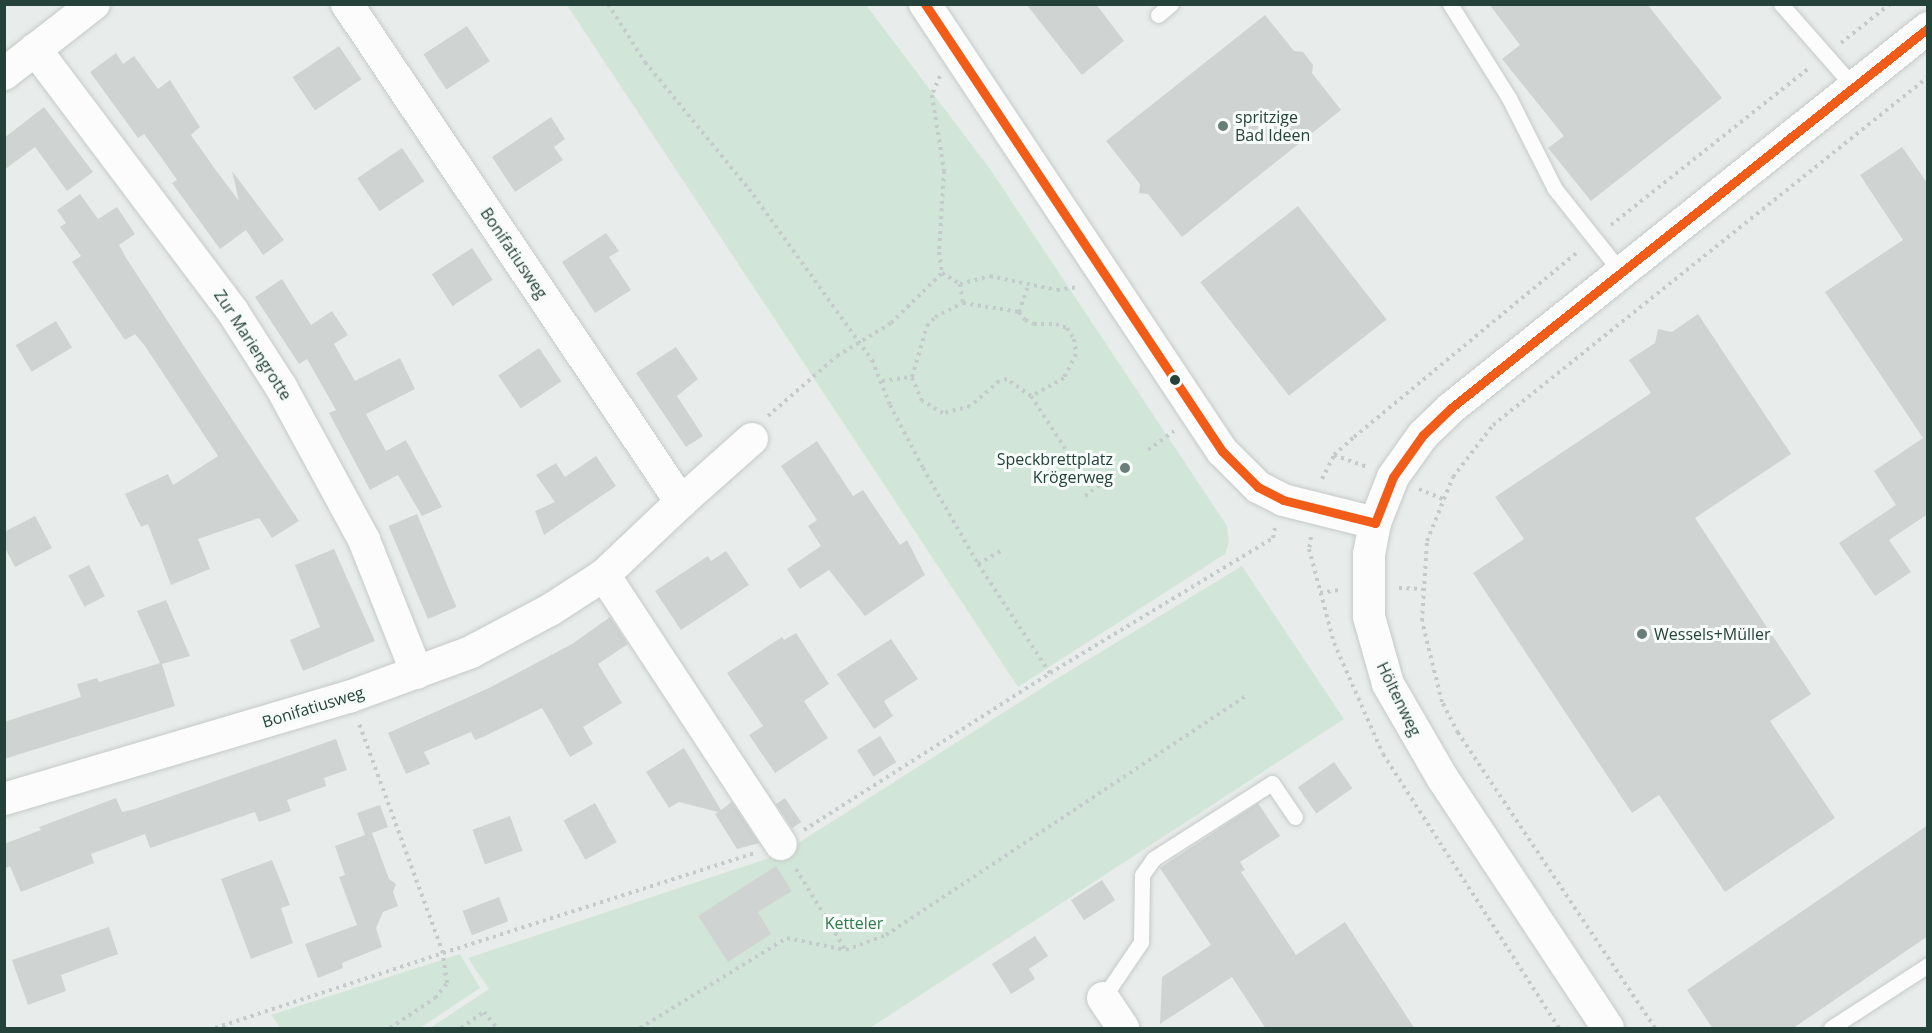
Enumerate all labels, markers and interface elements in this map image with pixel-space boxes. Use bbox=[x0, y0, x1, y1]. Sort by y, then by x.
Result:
place label: spritzige Bad Ideen bbox=[1235, 107, 1310, 145]
marker: spritzige Bad Ideen bbox=[1216, 119, 1230, 133]
street label: Bonifatiusweg bbox=[477, 204, 551, 302]
street label: Zur Mariengrotte bbox=[210, 286, 296, 404]
unlabelled marker bbox=[1169, 374, 1181, 386]
place label: Speckbrettplatz Krögerweg bbox=[997, 449, 1113, 487]
marker: Speckbrettplatz Krögerweg bbox=[1118, 461, 1132, 475]
place label: Wessels+Müller bbox=[1654, 624, 1771, 644]
marker: Wessels+Müller bbox=[1635, 627, 1649, 641]
street label: Höltenweg bbox=[1373, 659, 1425, 739]
street label: Bonifatiusweg bbox=[260, 682, 366, 732]
park label: Ketteler bbox=[825, 913, 883, 933]

